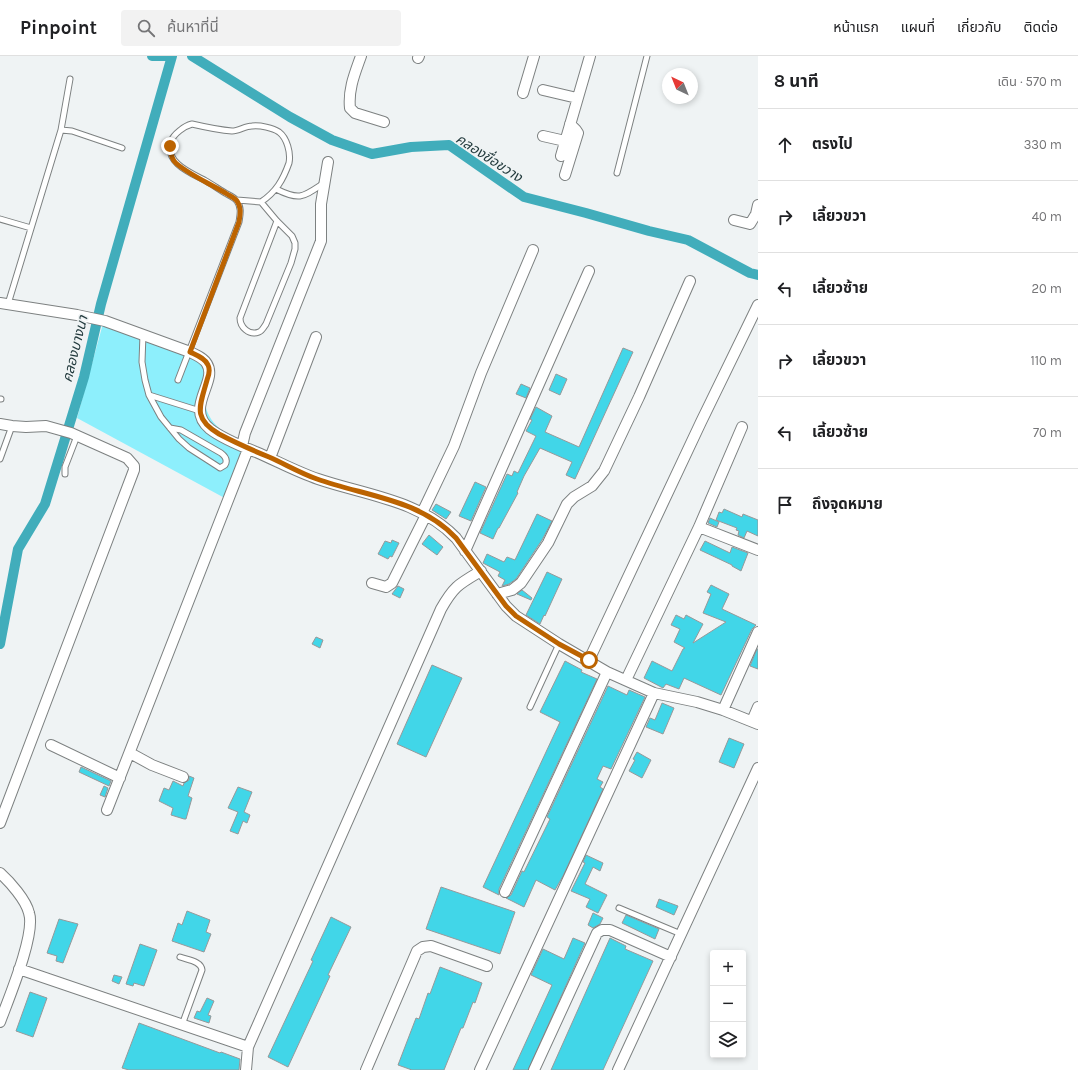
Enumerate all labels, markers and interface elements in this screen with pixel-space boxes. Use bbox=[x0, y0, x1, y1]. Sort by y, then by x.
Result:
search box bbox=[121, 10, 401, 46]
text: Pinpoint bbox=[20, 17, 97, 39]
icon: search bbox=[135, 17, 157, 39]
text: ค้นหาที่นี่ bbox=[167, 18, 219, 36]
text: หน้าแรก bbox=[833, 19, 879, 36]
text: แผนที่ bbox=[901, 19, 935, 36]
text: เกี่ยวกับ bbox=[957, 19, 1002, 36]
text: ติดต่อ bbox=[1024, 19, 1058, 36]
north arrow bbox=[662, 68, 698, 104]
text: 8 นาที bbox=[774, 71, 819, 91]
text: เดิน · 570 m bbox=[997, 74, 1062, 89]
water label: คลองขื่อขวาง bbox=[453, 129, 528, 187]
icon: ahead bbox=[774, 134, 796, 156]
text: ตรงไป bbox=[812, 135, 853, 153]
route end bbox=[161, 137, 179, 155]
text: 330 m bbox=[1024, 137, 1062, 152]
icon: right bbox=[774, 206, 796, 228]
text: เลี้ยวขวา bbox=[812, 207, 866, 225]
text: 40 m bbox=[1032, 209, 1062, 224]
icon: left bbox=[774, 278, 796, 300]
text: เลี้ยวซ้าย bbox=[812, 279, 868, 297]
text: 20 m bbox=[1032, 281, 1062, 296]
water label: คลองบางนา bbox=[59, 313, 92, 384]
icon: right bbox=[774, 350, 796, 372]
text: เลี้ยวขวา bbox=[812, 351, 866, 369]
text: 110 m bbox=[1030, 353, 1062, 368]
icon: left bbox=[774, 422, 796, 444]
text: เลี้ยวซ้าย bbox=[812, 423, 868, 441]
text: 70 m bbox=[1033, 425, 1062, 440]
icon: arrive bbox=[774, 494, 796, 516]
text: ถึงจุดหมาย bbox=[812, 495, 883, 513]
route start bbox=[580, 651, 598, 669]
map controls bbox=[710, 950, 746, 1058]
button: + bbox=[710, 950, 746, 986]
button: − bbox=[710, 986, 746, 1022]
button: layers bbox=[710, 1022, 746, 1058]

